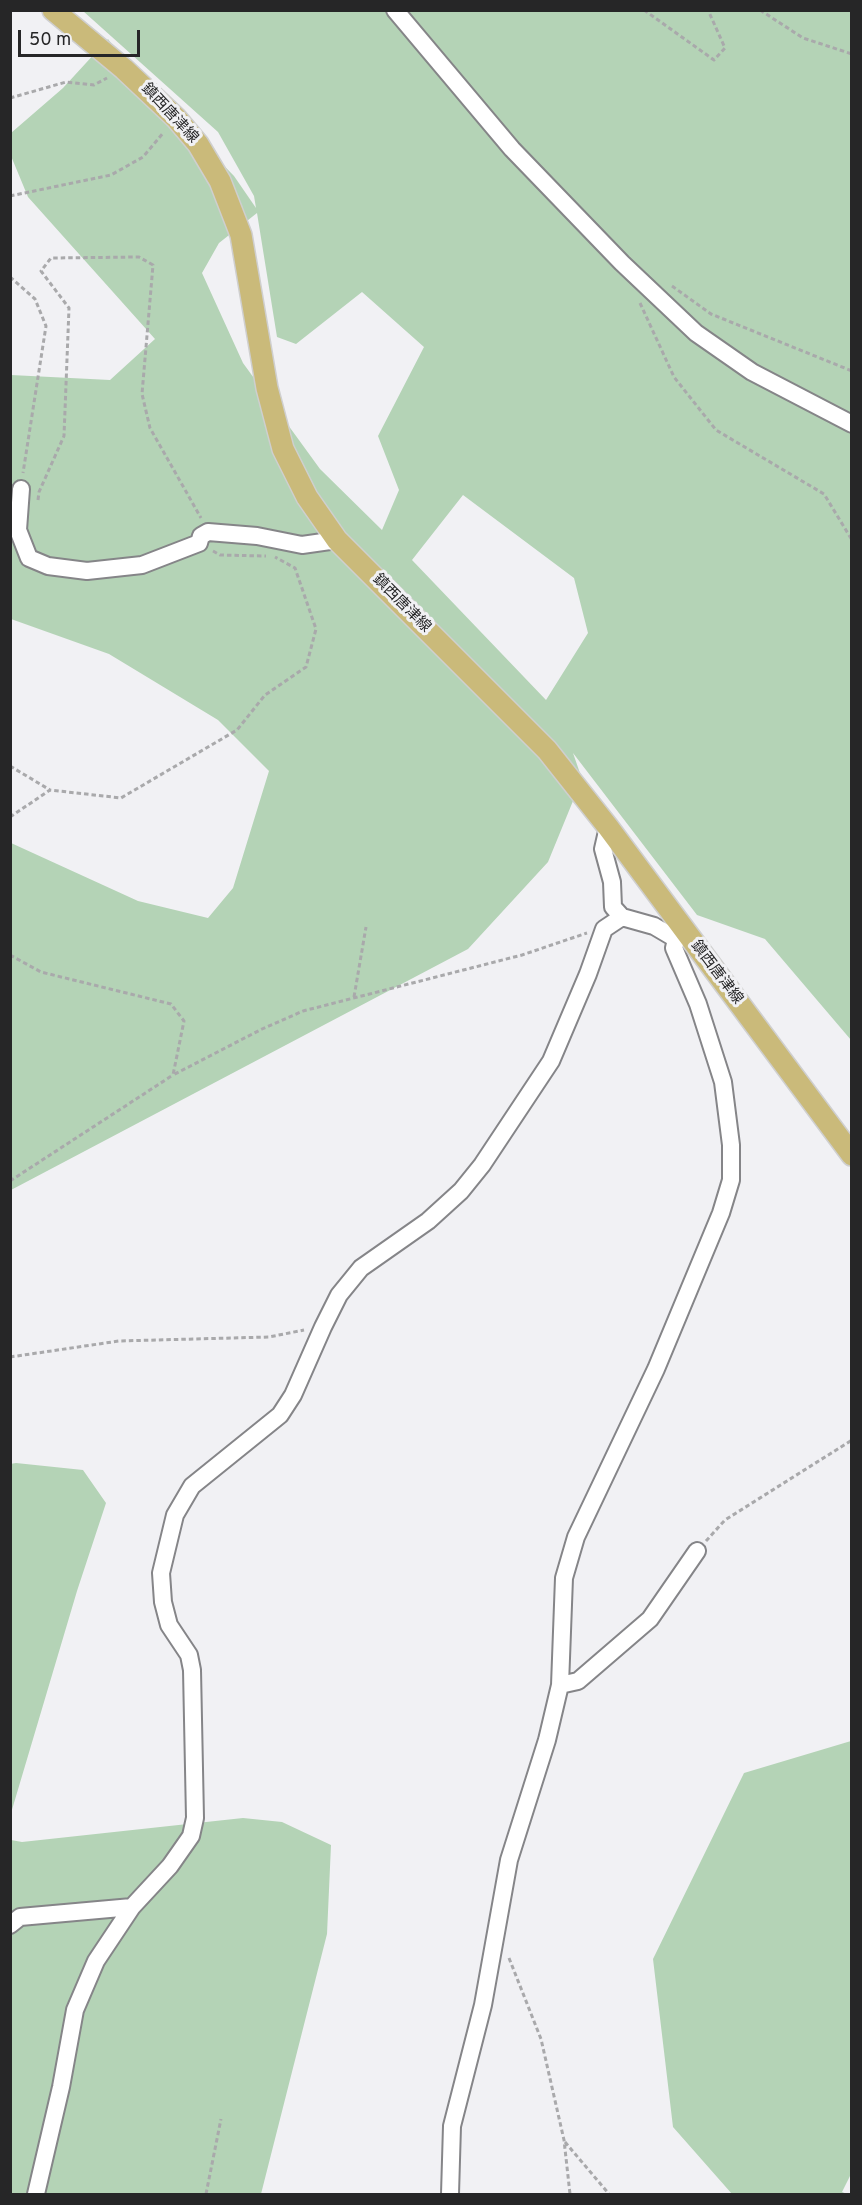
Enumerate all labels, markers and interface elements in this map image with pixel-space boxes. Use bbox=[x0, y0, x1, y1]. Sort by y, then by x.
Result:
scale bar bbox=[21, 18, 142, 56]
text: 50 m bbox=[29, 29, 71, 52]
street label: 鎮西唐津線 bbox=[137, 80, 201, 148]
street label: 鎮西唐津線 bbox=[368, 571, 434, 637]
street label: 鎮西唐津線 bbox=[686, 938, 746, 1008]

